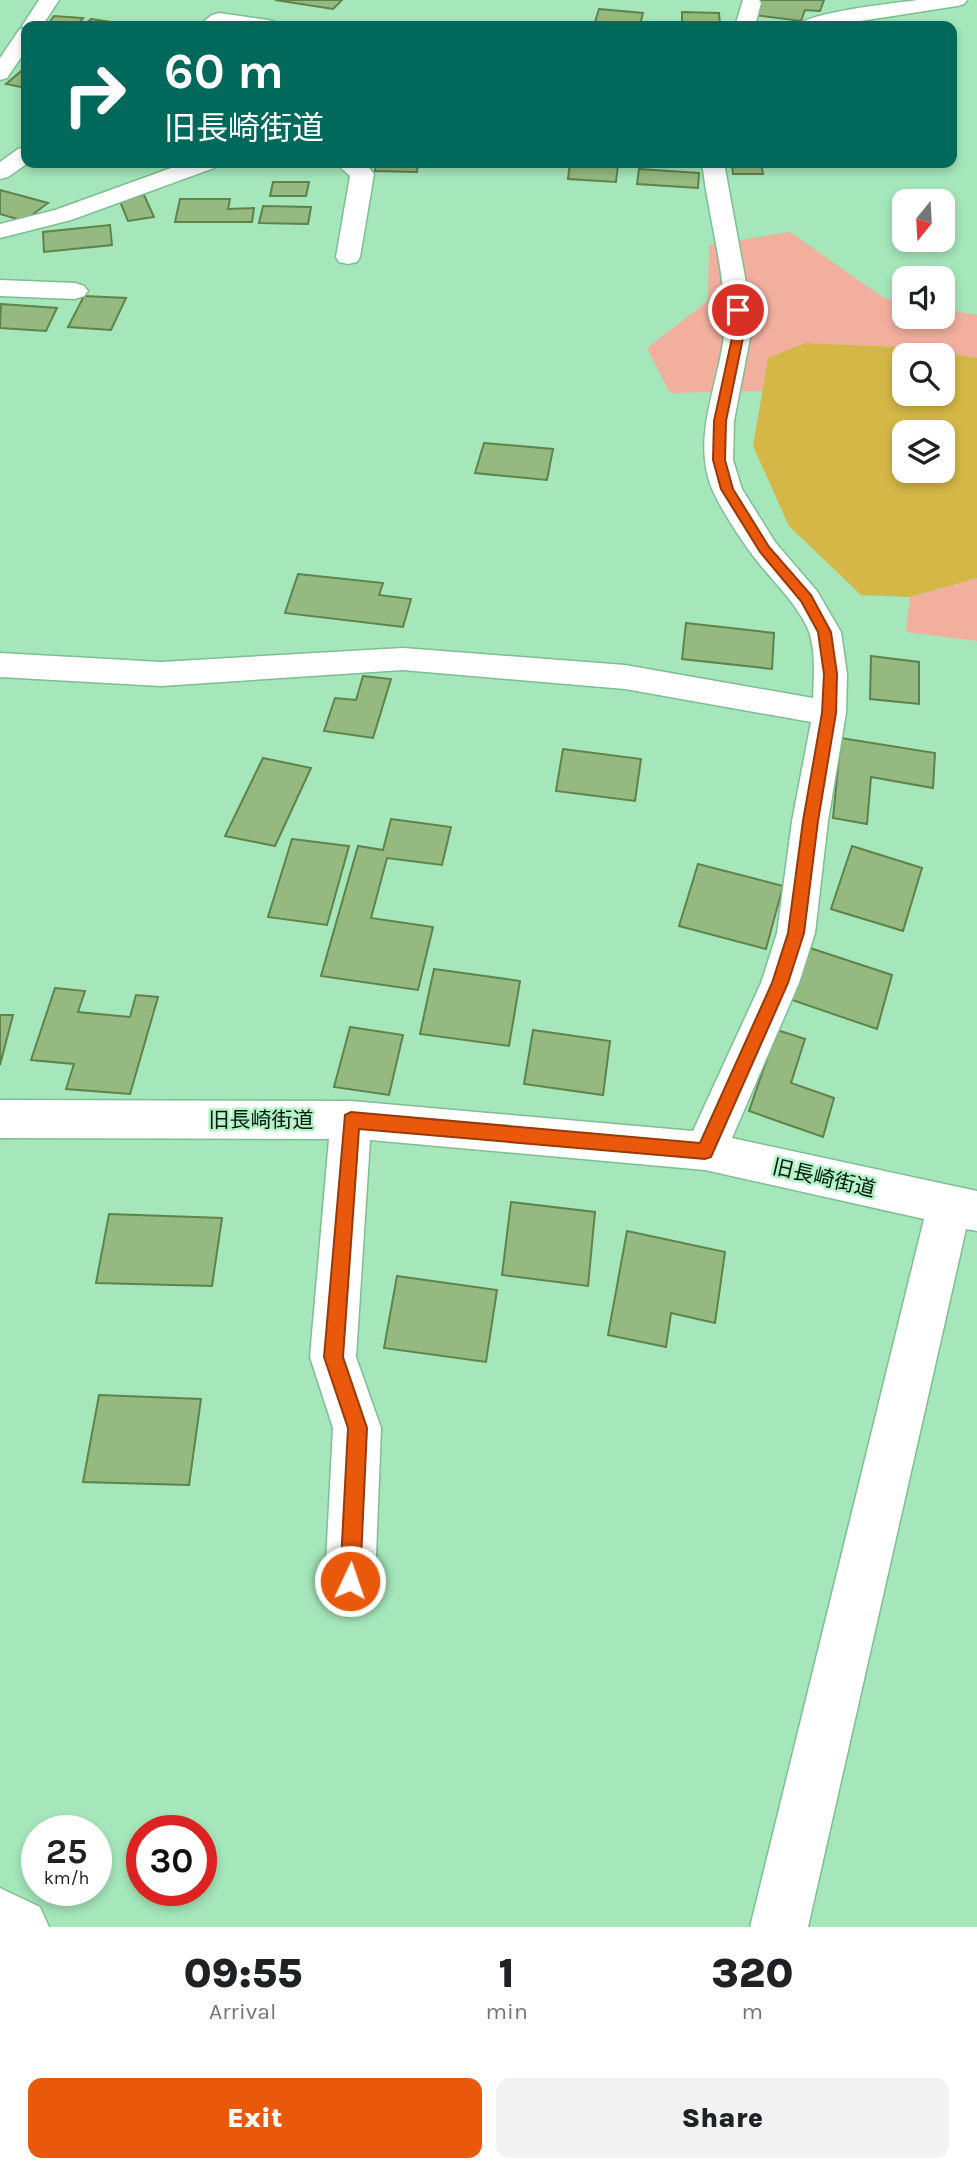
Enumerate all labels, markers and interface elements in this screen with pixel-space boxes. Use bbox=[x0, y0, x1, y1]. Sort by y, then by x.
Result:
text: 60 m bbox=[164, 43, 284, 100]
icon: right bbox=[49, 49, 140, 140]
text: 旧長崎街道 bbox=[164, 110, 324, 147]
north arrow bbox=[892, 189, 956, 252]
map controls bbox=[892, 189, 955, 483]
button: sound bbox=[892, 266, 955, 329]
pin bbox=[708, 280, 768, 340]
icon: arrive bbox=[719, 291, 757, 329]
button: search bbox=[892, 343, 955, 406]
button: layers bbox=[892, 420, 955, 483]
street label: 旧長崎街道 bbox=[209, 1108, 314, 1132]
street label: 旧長崎街道 bbox=[770, 1154, 878, 1202]
position arrow bbox=[313, 1544, 387, 1618]
speed limit sign: 30 bbox=[126, 1815, 217, 1906]
text: 25 bbox=[46, 1831, 87, 1872]
text: km/h bbox=[44, 1867, 89, 1889]
text: 09:55 bbox=[183, 1948, 302, 1998]
text: 1 bbox=[499, 1948, 515, 1998]
text: 320 bbox=[711, 1948, 794, 1998]
text: Arrival bbox=[209, 1998, 276, 2025]
text: min bbox=[486, 1998, 528, 2025]
text: m bbox=[742, 1998, 763, 2025]
button: Exit bbox=[28, 2078, 482, 2158]
button: Share bbox=[496, 2078, 949, 2158]

